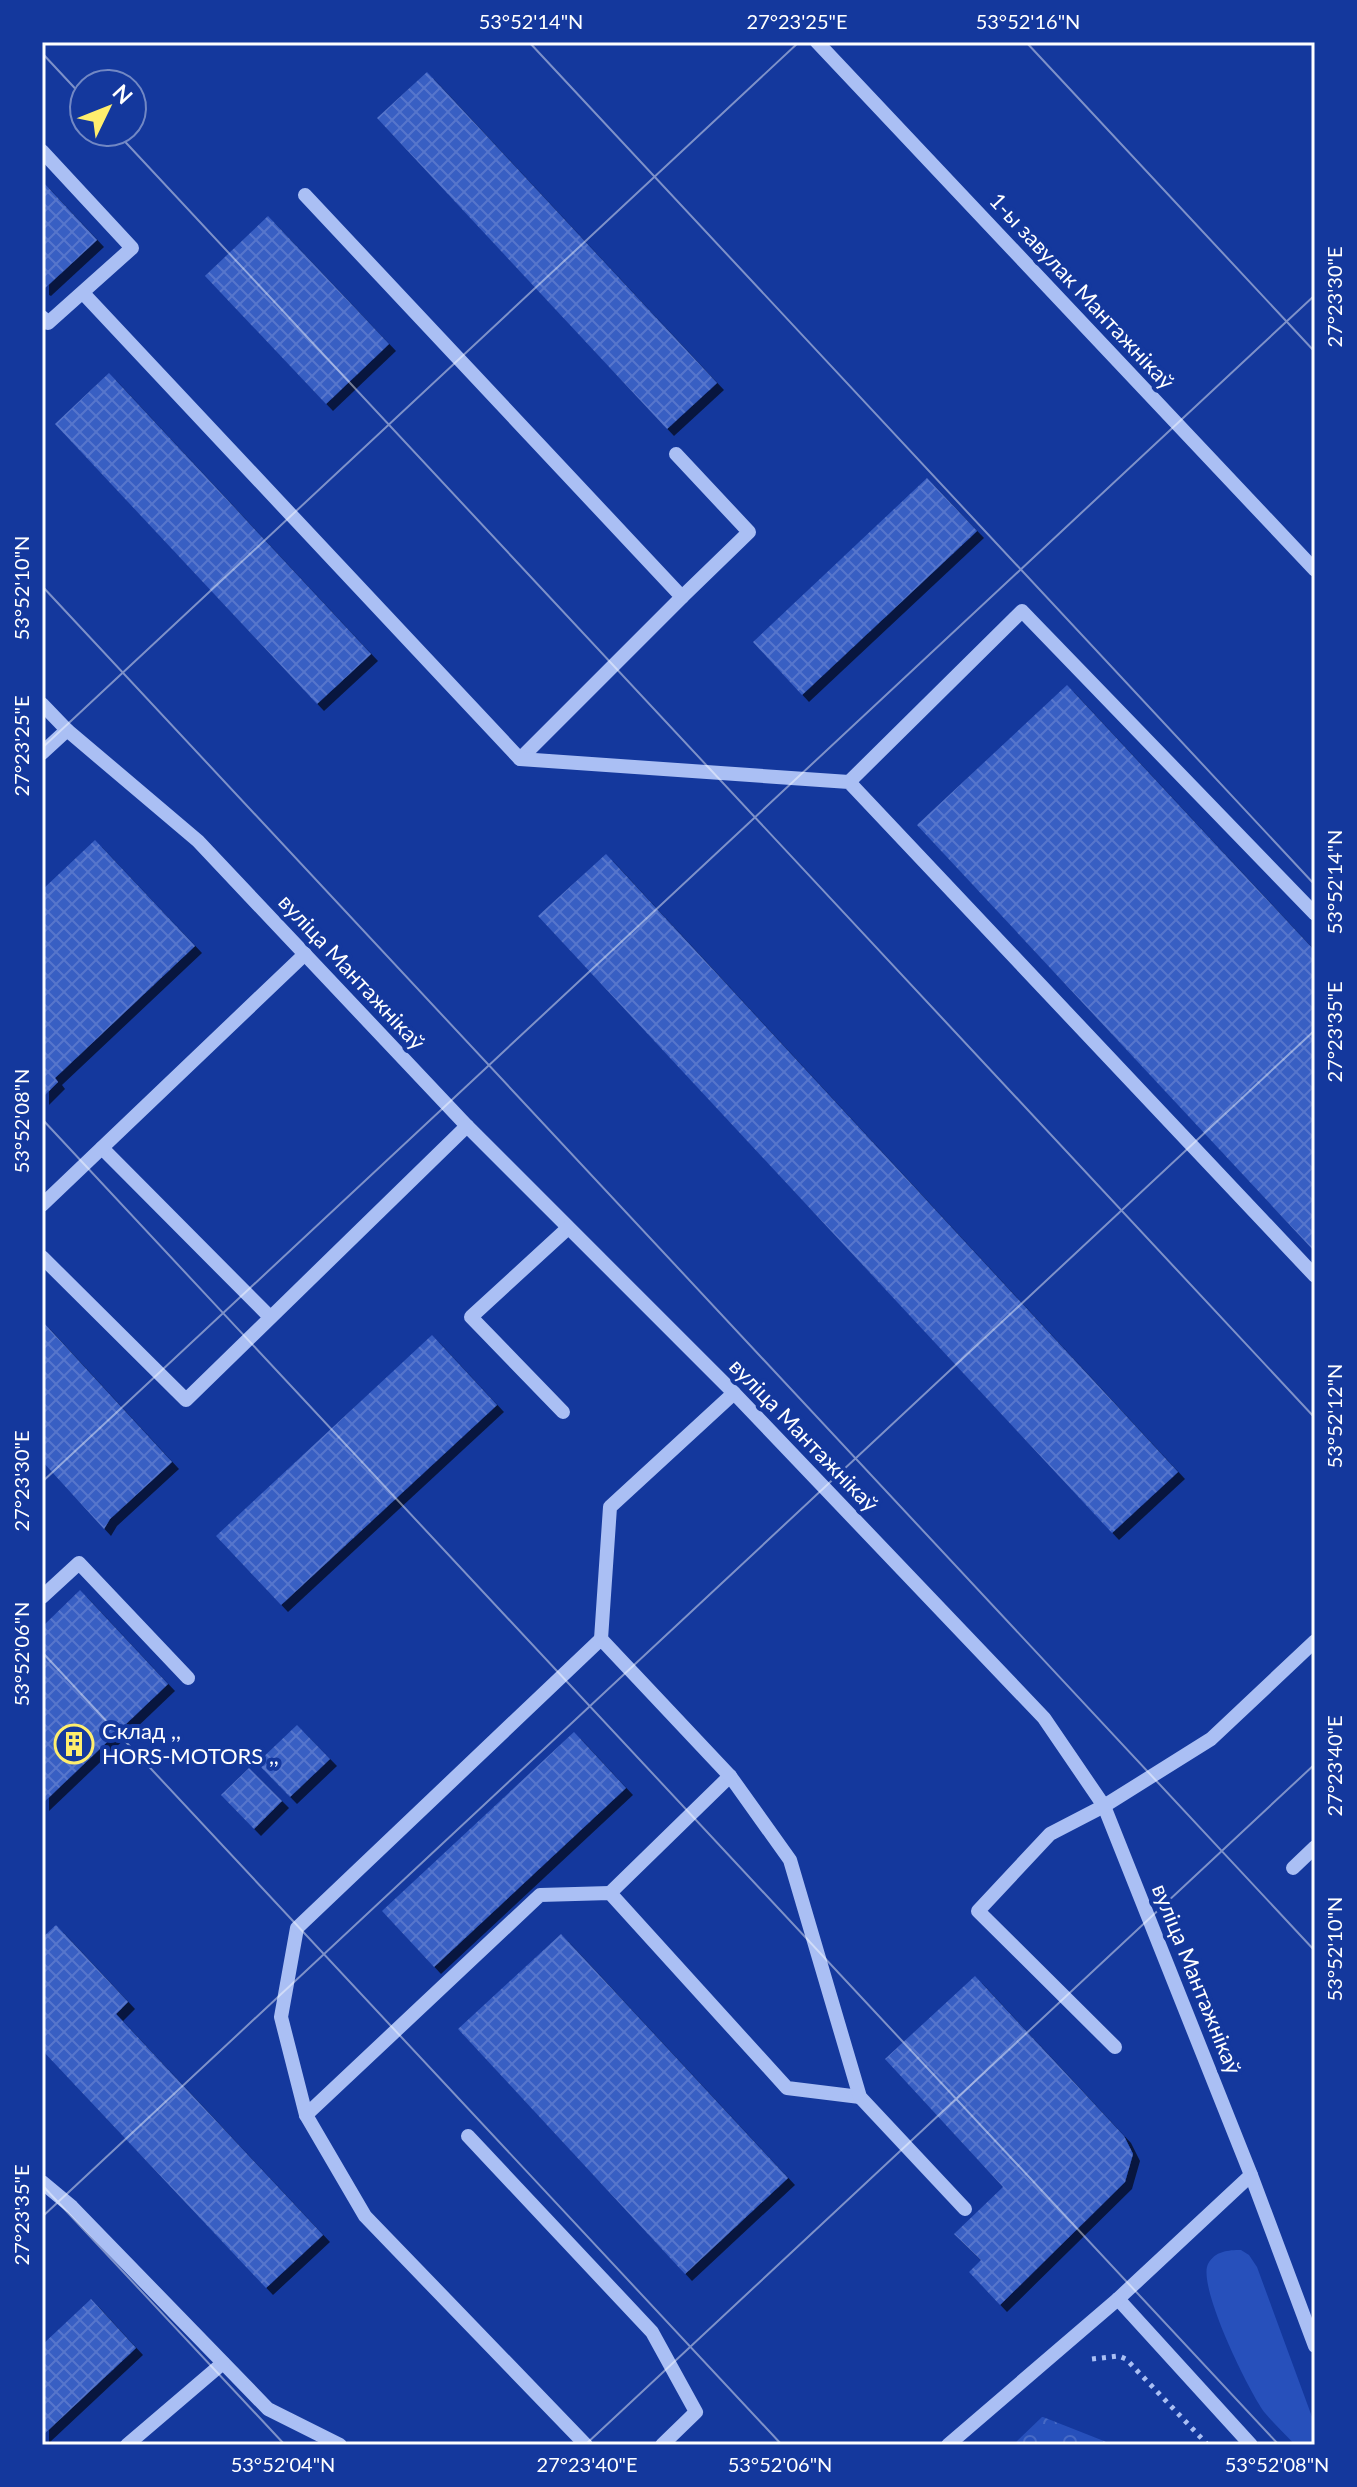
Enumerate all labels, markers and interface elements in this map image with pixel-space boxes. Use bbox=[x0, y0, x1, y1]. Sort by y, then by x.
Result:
text: 53°52'14"N bbox=[479, 9, 583, 33]
text: 27°23'25"E bbox=[747, 9, 847, 33]
text: 53°52'16"N bbox=[976, 9, 1080, 33]
north arrow bbox=[68, 68, 148, 148]
text: N bbox=[107, 79, 139, 109]
street label: 1-ы завулак Мантажнікаў bbox=[984, 187, 1181, 395]
text: 27°23'30"E bbox=[1322, 247, 1346, 347]
text: 53°52'10"N bbox=[9, 536, 33, 640]
text: 27°23'25"E bbox=[9, 696, 33, 796]
text: 53°52'14"N bbox=[1322, 830, 1346, 934]
street label: вуліца Мантажнікаў bbox=[273, 888, 432, 1055]
text: 27°23'35"E bbox=[1322, 982, 1346, 1082]
text: 53°52'08"N bbox=[9, 1069, 33, 1173]
street label: вуліца Мантажнікаў bbox=[724, 1352, 885, 1517]
text: 53°52'12"N bbox=[1322, 1364, 1346, 1468]
text: 27°23'30"E bbox=[9, 1431, 33, 1531]
text: 53°52'06"N bbox=[9, 1602, 33, 1706]
text: 27°23'40"E bbox=[1322, 1716, 1346, 1816]
place label: Склад ,, HORS-MOTORS ,, bbox=[102, 1717, 279, 1769]
building icon: Склад ,, HORS-MOTORS ,, bbox=[53, 1723, 95, 1765]
street label: вуліца Мантажнікаў bbox=[1147, 1880, 1248, 2078]
text: 53°52'10"N bbox=[1322, 1897, 1346, 2001]
text: 27°23'35"E bbox=[9, 2165, 33, 2265]
text: 53°52'04"N bbox=[231, 2452, 335, 2476]
text: 27°23'40"E bbox=[537, 2452, 637, 2476]
text: 53°52'06"N bbox=[728, 2452, 832, 2476]
text: 53°52'08"N bbox=[1225, 2452, 1329, 2476]

